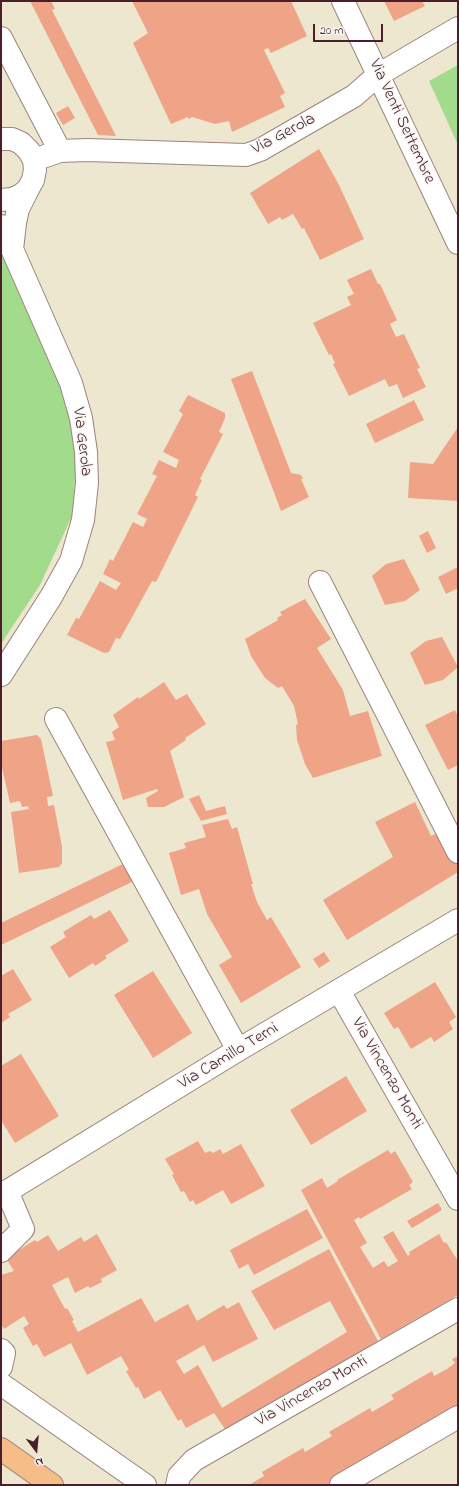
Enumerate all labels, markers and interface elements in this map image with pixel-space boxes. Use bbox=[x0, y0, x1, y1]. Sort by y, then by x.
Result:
scale bar bbox=[315, 16, 385, 42]
text: 20 m bbox=[320, 22, 343, 40]
street label: Via Venti Settembre bbox=[363, 57, 439, 187]
street label: Via Gerola bbox=[249, 110, 319, 160]
street label: Via Gerola bbox=[67, 406, 95, 478]
street label: Via Vincenzo Monti bbox=[346, 1014, 426, 1134]
street label: Via Camillo Terni bbox=[175, 1019, 283, 1095]
street label: Via Vincenzo Monti bbox=[252, 1352, 372, 1432]
north arrow bbox=[16, 1430, 56, 1470]
text: N bbox=[34, 1453, 45, 1470]

